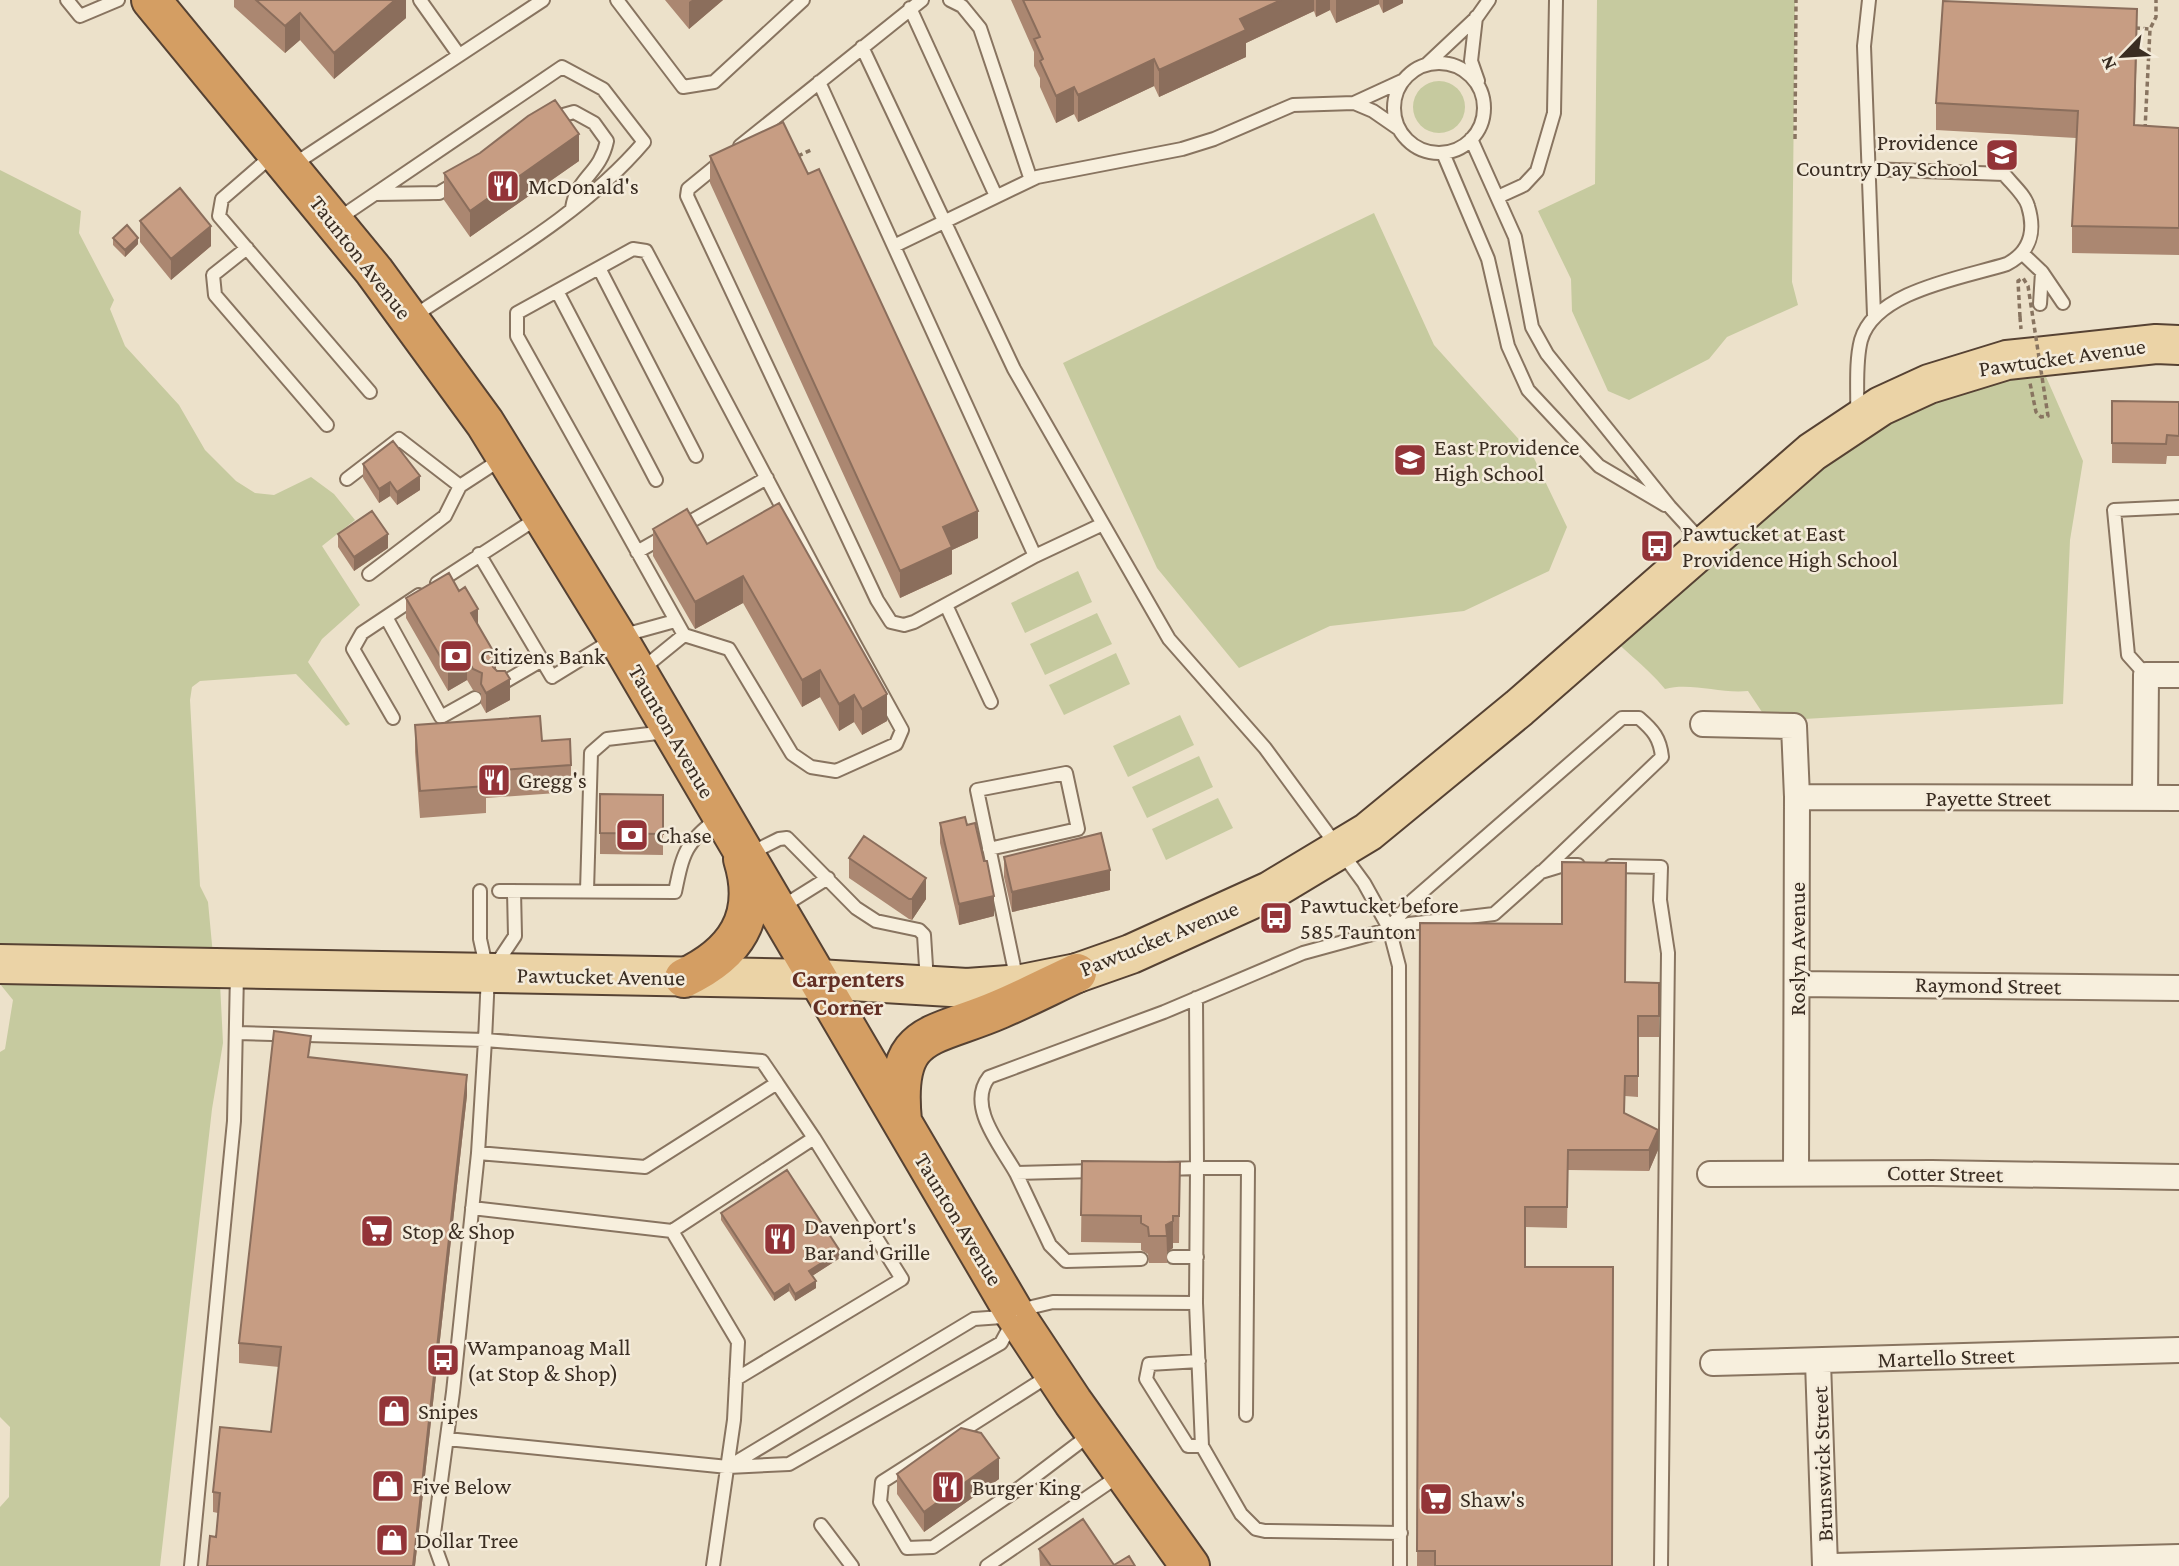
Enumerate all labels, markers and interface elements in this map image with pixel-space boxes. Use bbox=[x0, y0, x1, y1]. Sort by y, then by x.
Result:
north arrow bbox=[2088, 21, 2158, 91]
text: N bbox=[2096, 53, 2120, 73]
place label: Providence Country Day School bbox=[1796, 129, 1978, 181]
school or university icon: Providence Country Day School bbox=[1983, 136, 2021, 174]
restaurant icon: McDonald's bbox=[484, 167, 522, 205]
place label: McDonald's bbox=[528, 173, 639, 199]
street label: Taunton Avenue bbox=[305, 190, 417, 324]
street label: Pawtucket Avenue bbox=[1977, 332, 2147, 382]
place label: East Providence High School bbox=[1434, 434, 1579, 486]
school or university icon: East Providence High School bbox=[1391, 441, 1429, 479]
place label: Pawtucket at East Providence High School bbox=[1682, 520, 1898, 572]
bus stop icon: Pawtucket at East Providence High School bbox=[1638, 527, 1676, 565]
bank icon: Citizens Bank bbox=[437, 637, 475, 675]
place label: Citizens Bank bbox=[480, 643, 605, 669]
street label: Taunton Avenue bbox=[623, 659, 721, 803]
restaurant icon: Gregg's bbox=[475, 761, 513, 799]
place label: Gregg's bbox=[518, 767, 587, 793]
street label: Payette Street bbox=[1925, 785, 2051, 811]
bank icon: Chase bbox=[613, 816, 651, 854]
place label: Chase bbox=[656, 822, 712, 848]
street label: Roslyn Avenue bbox=[1784, 882, 1810, 1016]
place label: Pawtucket before 585 Taunton bbox=[1300, 892, 1459, 944]
street label: Pawtucket Avenue bbox=[1076, 894, 1242, 982]
bus stop icon: Pawtucket before 585 Taunton bbox=[1257, 899, 1295, 937]
street label: Pawtucket Avenue bbox=[516, 962, 686, 990]
district label: Carpenters Corner bbox=[792, 965, 905, 1020]
street label: Raymond Street bbox=[1915, 971, 2062, 999]
street label: Taunton Avenue bbox=[909, 1148, 1009, 1290]
street label: Cotter Street bbox=[1887, 1159, 2004, 1187]
supermarket icon: Stop & Shop bbox=[358, 1212, 396, 1250]
place label: Davenport's Bar and Grille bbox=[804, 1213, 930, 1265]
place label: Stop & Shop bbox=[402, 1218, 515, 1244]
restaurant icon: Davenport's Bar and Grille bbox=[761, 1220, 799, 1258]
place label: Wampanoag Mall (at Stop & Shop) bbox=[467, 1334, 631, 1387]
bus stop icon: Wampanoag Mall (at Stop & Shop) bbox=[424, 1341, 462, 1379]
street label: Martello Street bbox=[1877, 1342, 2015, 1372]
street label: Brunswick Street bbox=[1806, 1385, 1838, 1542]
shop icon: Snipes bbox=[375, 1392, 413, 1430]
place label: Snipes bbox=[418, 1398, 478, 1424]
shop icon: Five Below bbox=[369, 1467, 407, 1505]
restaurant icon: Burger King bbox=[929, 1468, 967, 1506]
place label: Five Below bbox=[412, 1473, 511, 1499]
place label: Burger King bbox=[972, 1474, 1081, 1500]
supermarket icon: Shaw's bbox=[1417, 1480, 1455, 1518]
place label: Shaw's bbox=[1460, 1486, 1525, 1512]
shop icon: Dollar Tree bbox=[373, 1521, 411, 1559]
place label: Dollar Tree bbox=[416, 1527, 518, 1553]

